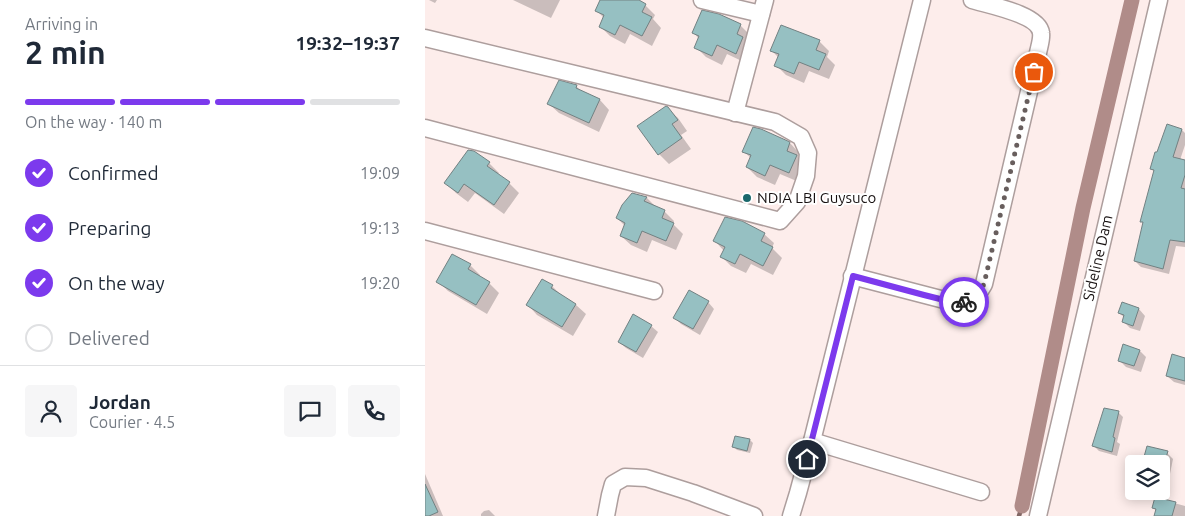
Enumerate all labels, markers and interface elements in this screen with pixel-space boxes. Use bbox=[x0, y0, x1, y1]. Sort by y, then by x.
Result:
text: Arriving in bbox=[25, 15, 98, 33]
text: 19:32–19:37 bbox=[295, 32, 400, 54]
text: 2 min bbox=[25, 34, 106, 70]
pin bbox=[1013, 51, 1055, 93]
icon: bag bbox=[1020, 58, 1048, 86]
text: On the way · 140 m bbox=[25, 113, 162, 131]
icon: check bbox=[25, 159, 53, 187]
text: Confirmed bbox=[68, 162, 159, 184]
text: 19:09 bbox=[360, 164, 400, 182]
place label: NDIA LBI Guysuco bbox=[757, 189, 876, 206]
marker: NDIA LBI Guysuco bbox=[741, 192, 753, 204]
street label: Sideline Dam bbox=[1079, 213, 1116, 303]
icon: check bbox=[25, 214, 53, 242]
text: Preparing bbox=[68, 217, 152, 239]
text: 19:13 bbox=[360, 219, 400, 237]
icon: check bbox=[25, 269, 53, 297]
text: On the way bbox=[68, 272, 165, 294]
text: 19:20 bbox=[360, 274, 400, 292]
courier bbox=[939, 277, 989, 327]
icon: bike bbox=[950, 288, 978, 316]
text: Delivered bbox=[68, 327, 150, 349]
button: person bbox=[25, 385, 77, 437]
button: chat bbox=[284, 385, 336, 437]
button: phone bbox=[348, 385, 400, 437]
text: Jordan bbox=[89, 391, 151, 413]
text: Courier · 4.5 bbox=[89, 413, 175, 431]
pin bbox=[786, 438, 828, 480]
icon: home bbox=[793, 445, 821, 473]
map controls bbox=[1125, 455, 1170, 500]
button: layers bbox=[1125, 455, 1170, 500]

